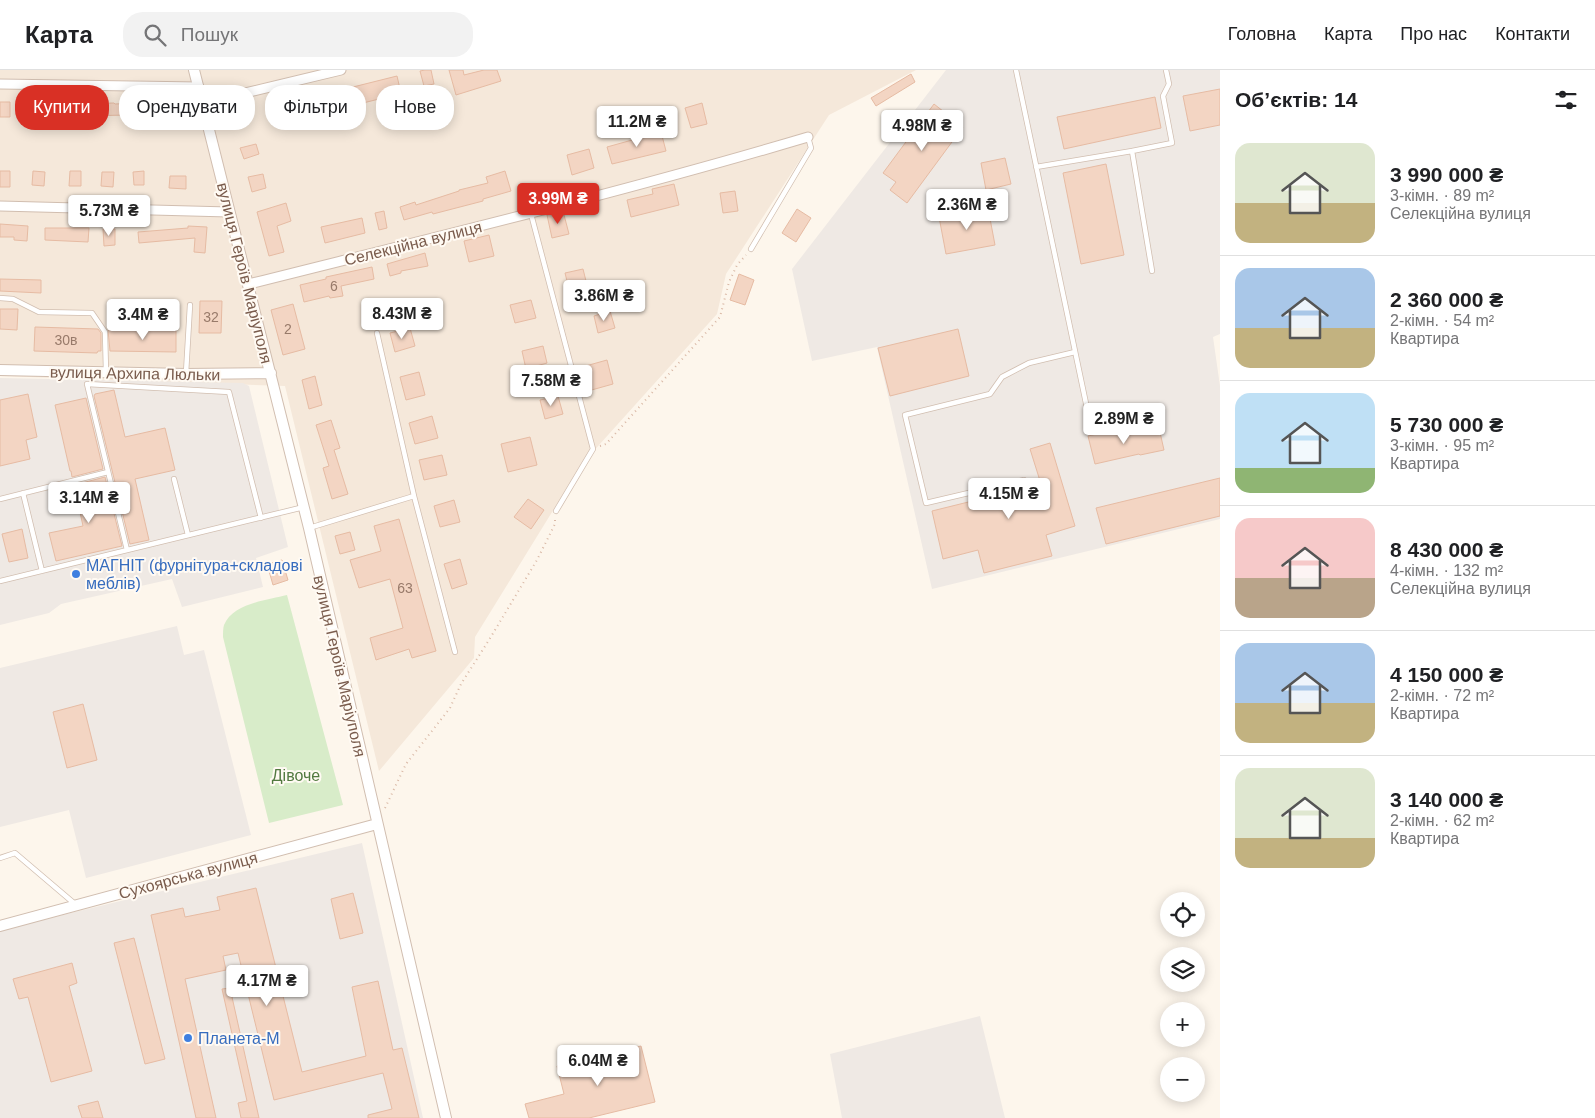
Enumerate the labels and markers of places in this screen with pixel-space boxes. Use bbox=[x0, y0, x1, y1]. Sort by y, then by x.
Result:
pin: 11.2M ₴ bbox=[591, 106, 683, 148]
pin: 4.98M ₴ bbox=[876, 109, 968, 152]
pin: 3.99M ₴ bbox=[512, 182, 604, 225]
pin: 2.36M ₴ bbox=[921, 189, 1013, 231]
pin: 5.73M ₴ bbox=[63, 194, 155, 237]
pin: 3.86M ₴ bbox=[558, 280, 650, 322]
pin: 3.4M ₴ bbox=[102, 298, 184, 341]
pin: 8.43M ₴ bbox=[356, 298, 448, 340]
pin: 7.58M ₴ bbox=[505, 364, 597, 407]
pin: 2.89M ₴ bbox=[1078, 402, 1170, 445]
pin: 4.15M ₴ bbox=[963, 478, 1055, 520]
pin: 3.14M ₴ bbox=[43, 482, 135, 524]
place label: МАГНІТ (фурнітура+складові меблів) bbox=[86, 557, 302, 592]
marker: МАГНІТ (фурнітура+складові меблів) bbox=[70, 568, 82, 580]
pin: 4.17M ₴ bbox=[221, 964, 313, 1007]
place label: Планета-М bbox=[198, 1030, 280, 1047]
marker: Планета-М bbox=[182, 1032, 194, 1044]
pin: 6.04M ₴ bbox=[552, 1044, 644, 1087]

